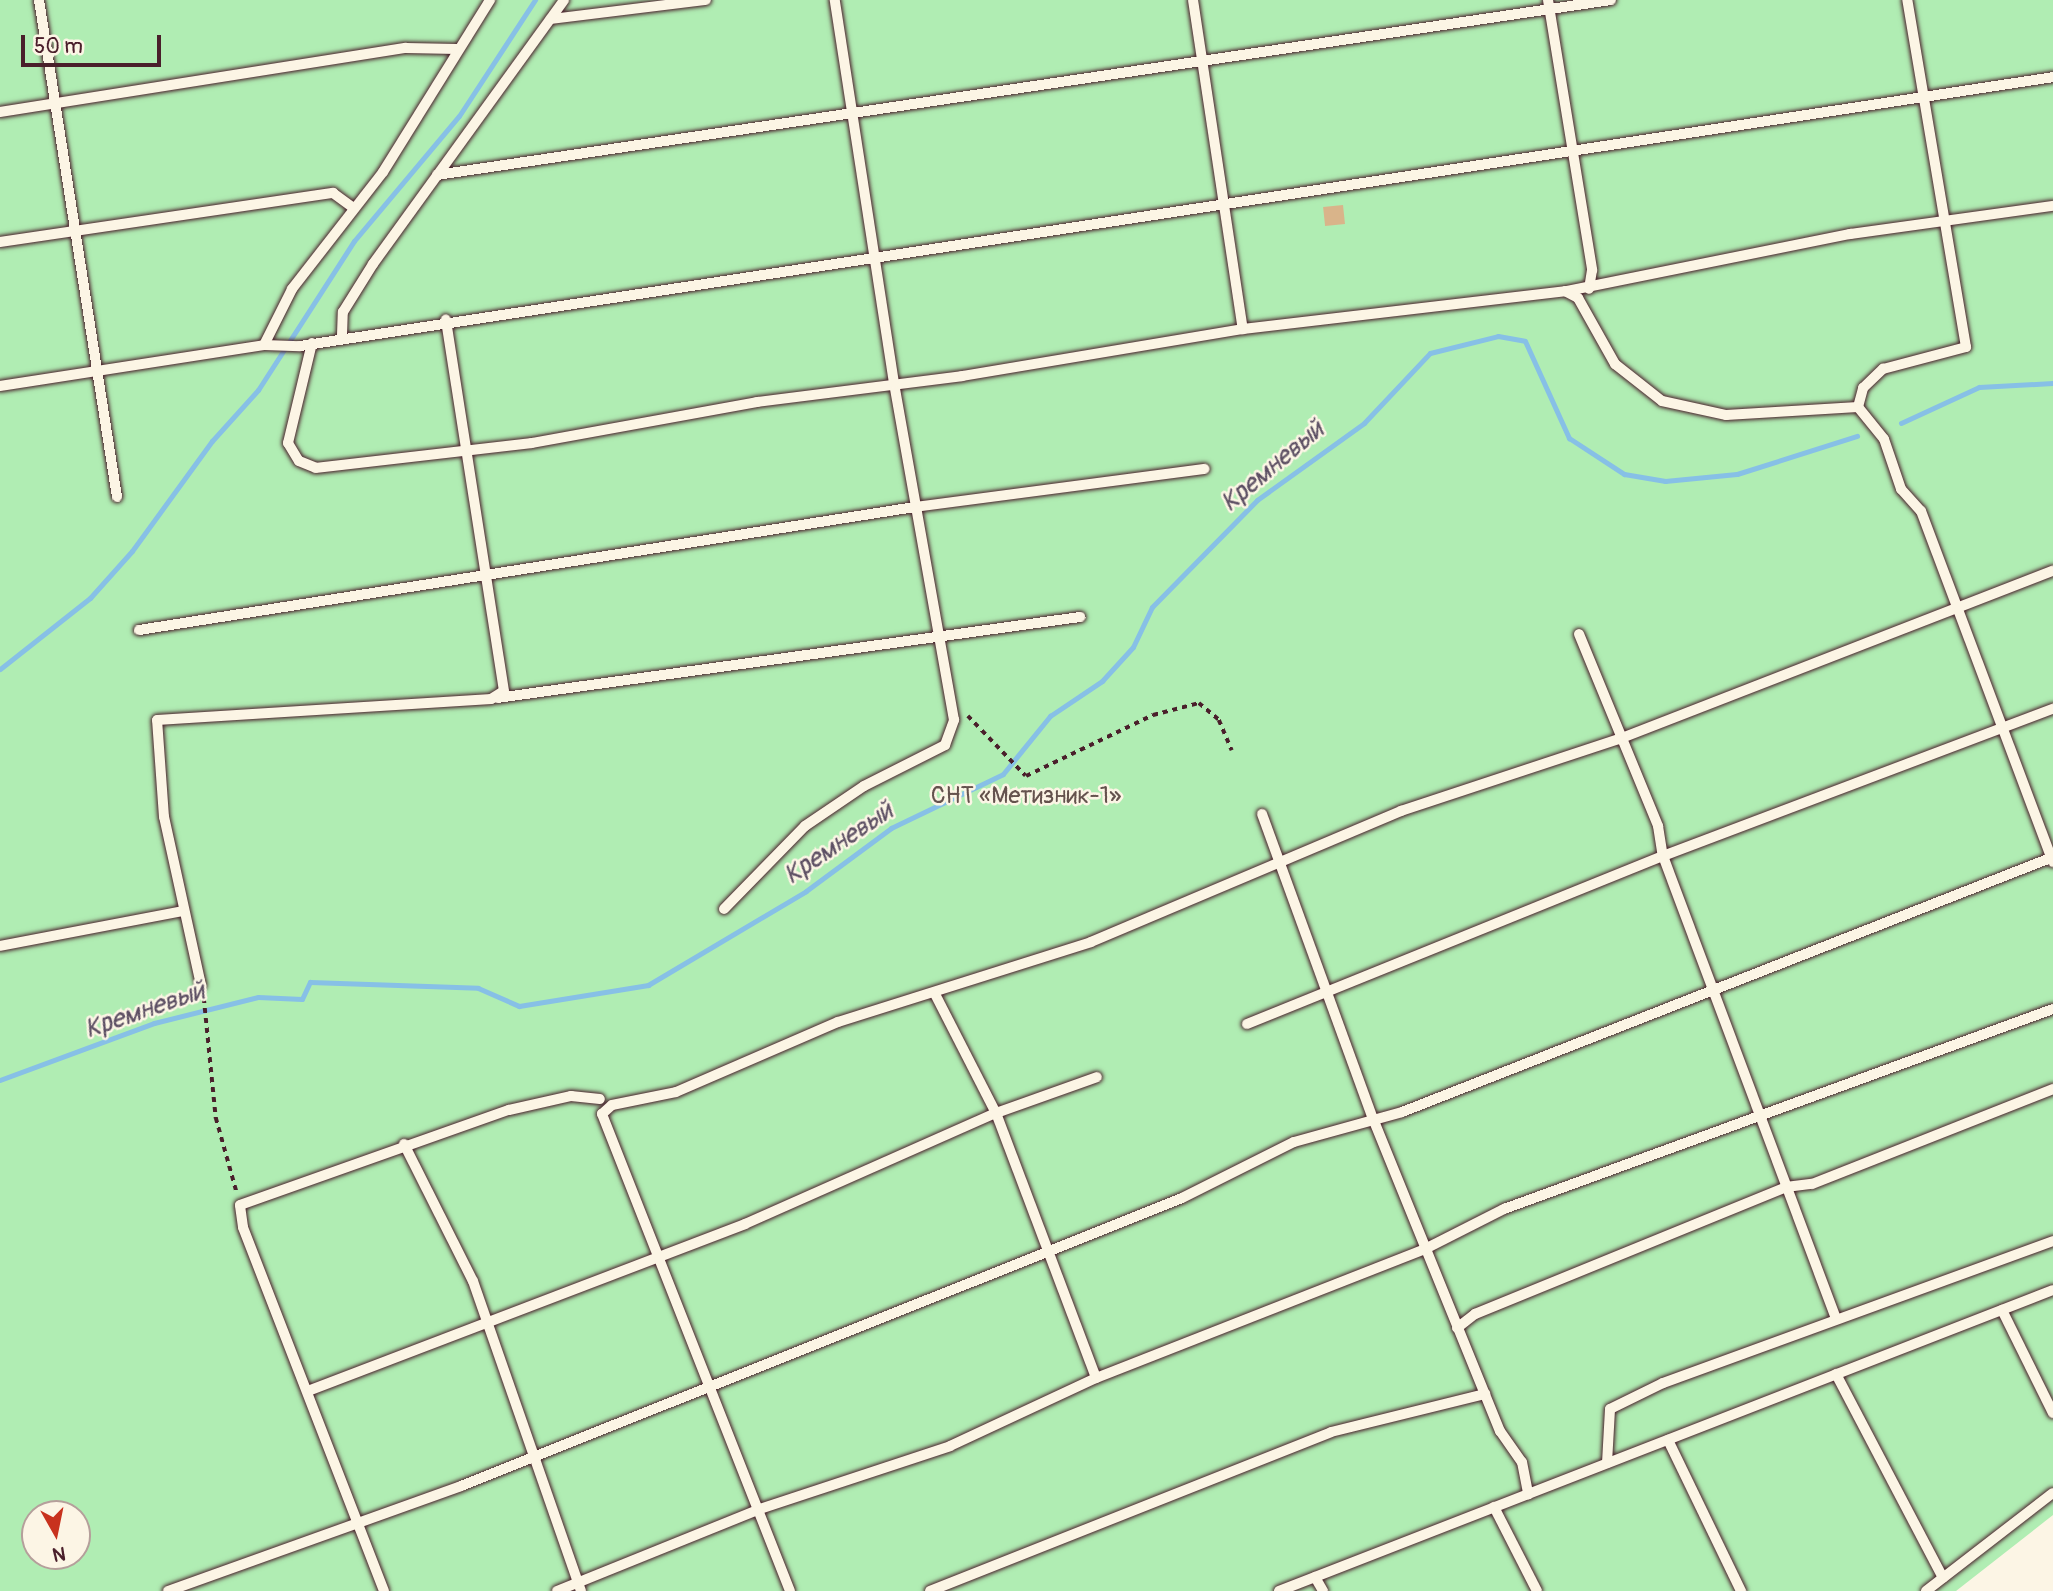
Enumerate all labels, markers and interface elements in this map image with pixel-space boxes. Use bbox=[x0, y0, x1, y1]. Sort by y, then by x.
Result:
scale bar bbox=[24, 21, 164, 65]
text: 50 m bbox=[34, 33, 83, 60]
water label: Кремневый bbox=[1215, 415, 1331, 519]
park label: СНТ «Метизник-1» bbox=[931, 782, 1121, 810]
water label: Кремневый bbox=[778, 796, 900, 892]
water label: Кремневый bbox=[81, 976, 209, 1046]
north arrow bbox=[21, 1500, 91, 1570]
text: N bbox=[51, 1541, 67, 1567]

